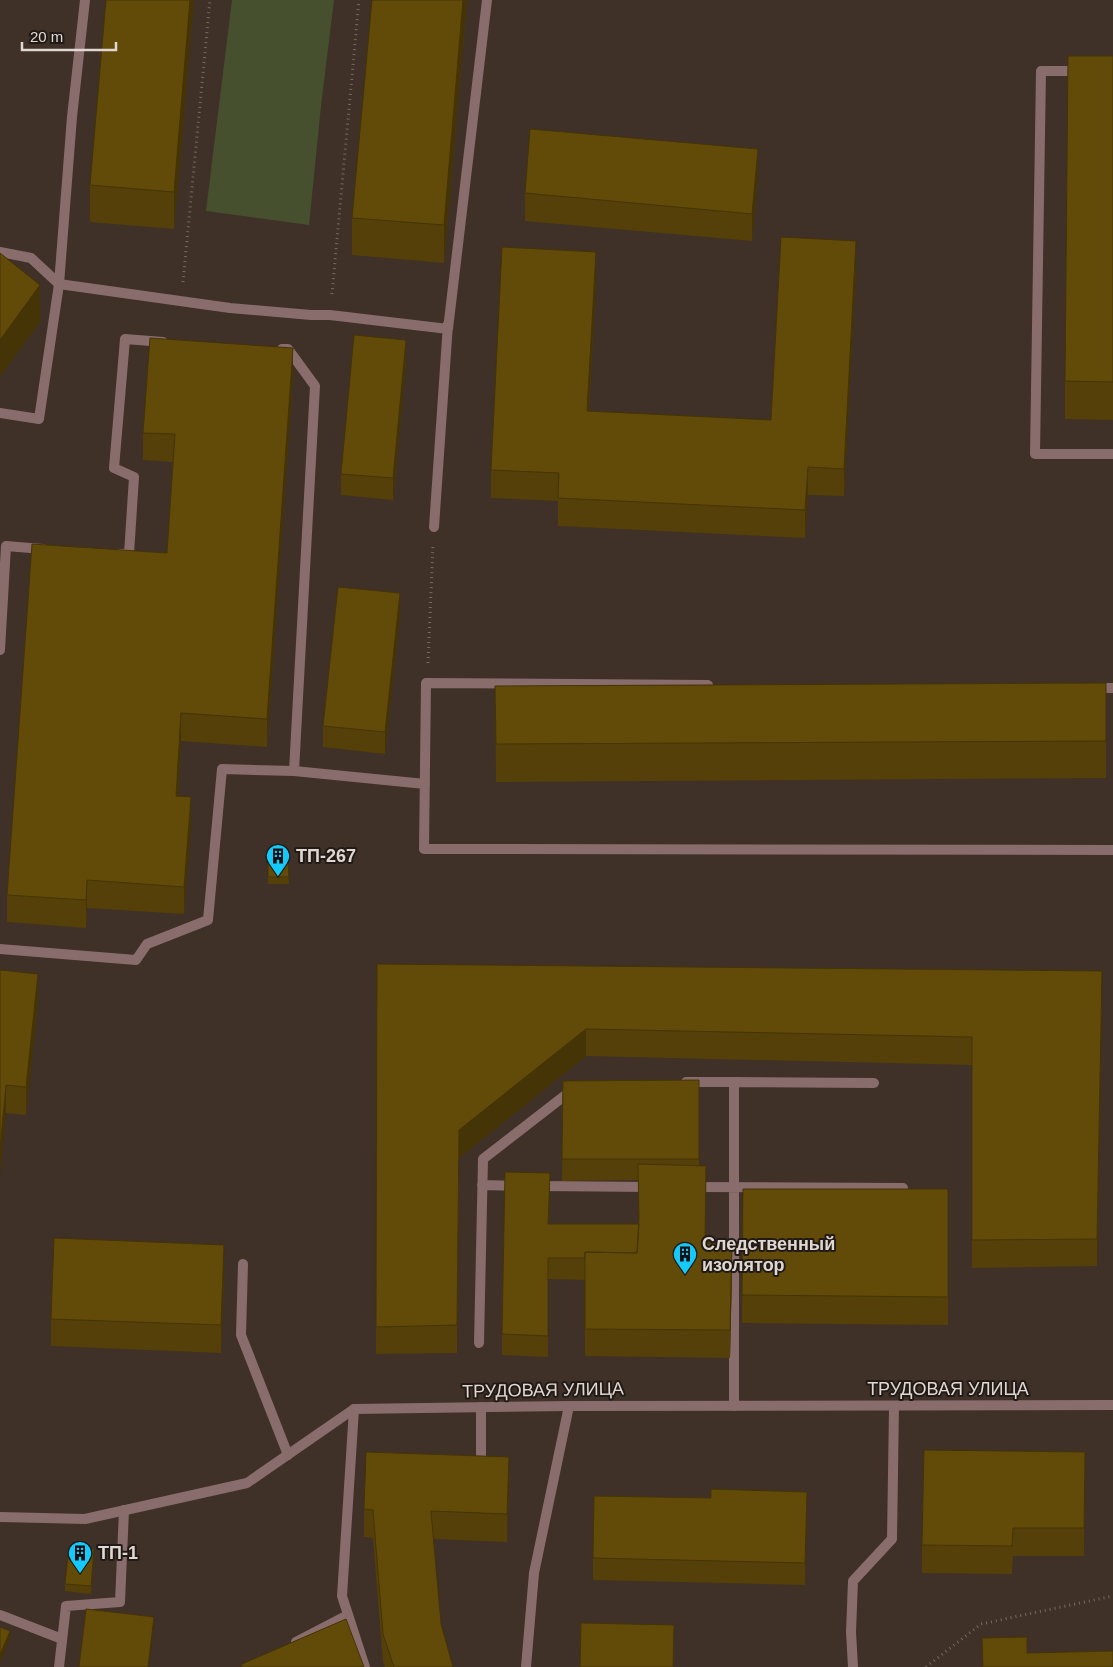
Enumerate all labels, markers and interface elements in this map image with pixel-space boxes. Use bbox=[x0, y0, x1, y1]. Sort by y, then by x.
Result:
scale bar bbox=[22, 20, 116, 52]
text: 20 m bbox=[30, 28, 63, 45]
building icon: ТП-267 bbox=[265, 843, 291, 877]
place label: ТП-267 bbox=[296, 846, 356, 866]
place label: Следственный изолятор bbox=[702, 1234, 835, 1275]
building icon: Следственный изолятор bbox=[672, 1241, 698, 1275]
street label: ТРУДОВАЯ УЛИЦА bbox=[462, 1379, 624, 1401]
street label: ТРУДОВАЯ УЛИЦА bbox=[867, 1379, 1029, 1399]
building icon: ТП-1 bbox=[67, 1540, 93, 1574]
place label: ТП-1 bbox=[98, 1543, 138, 1563]

